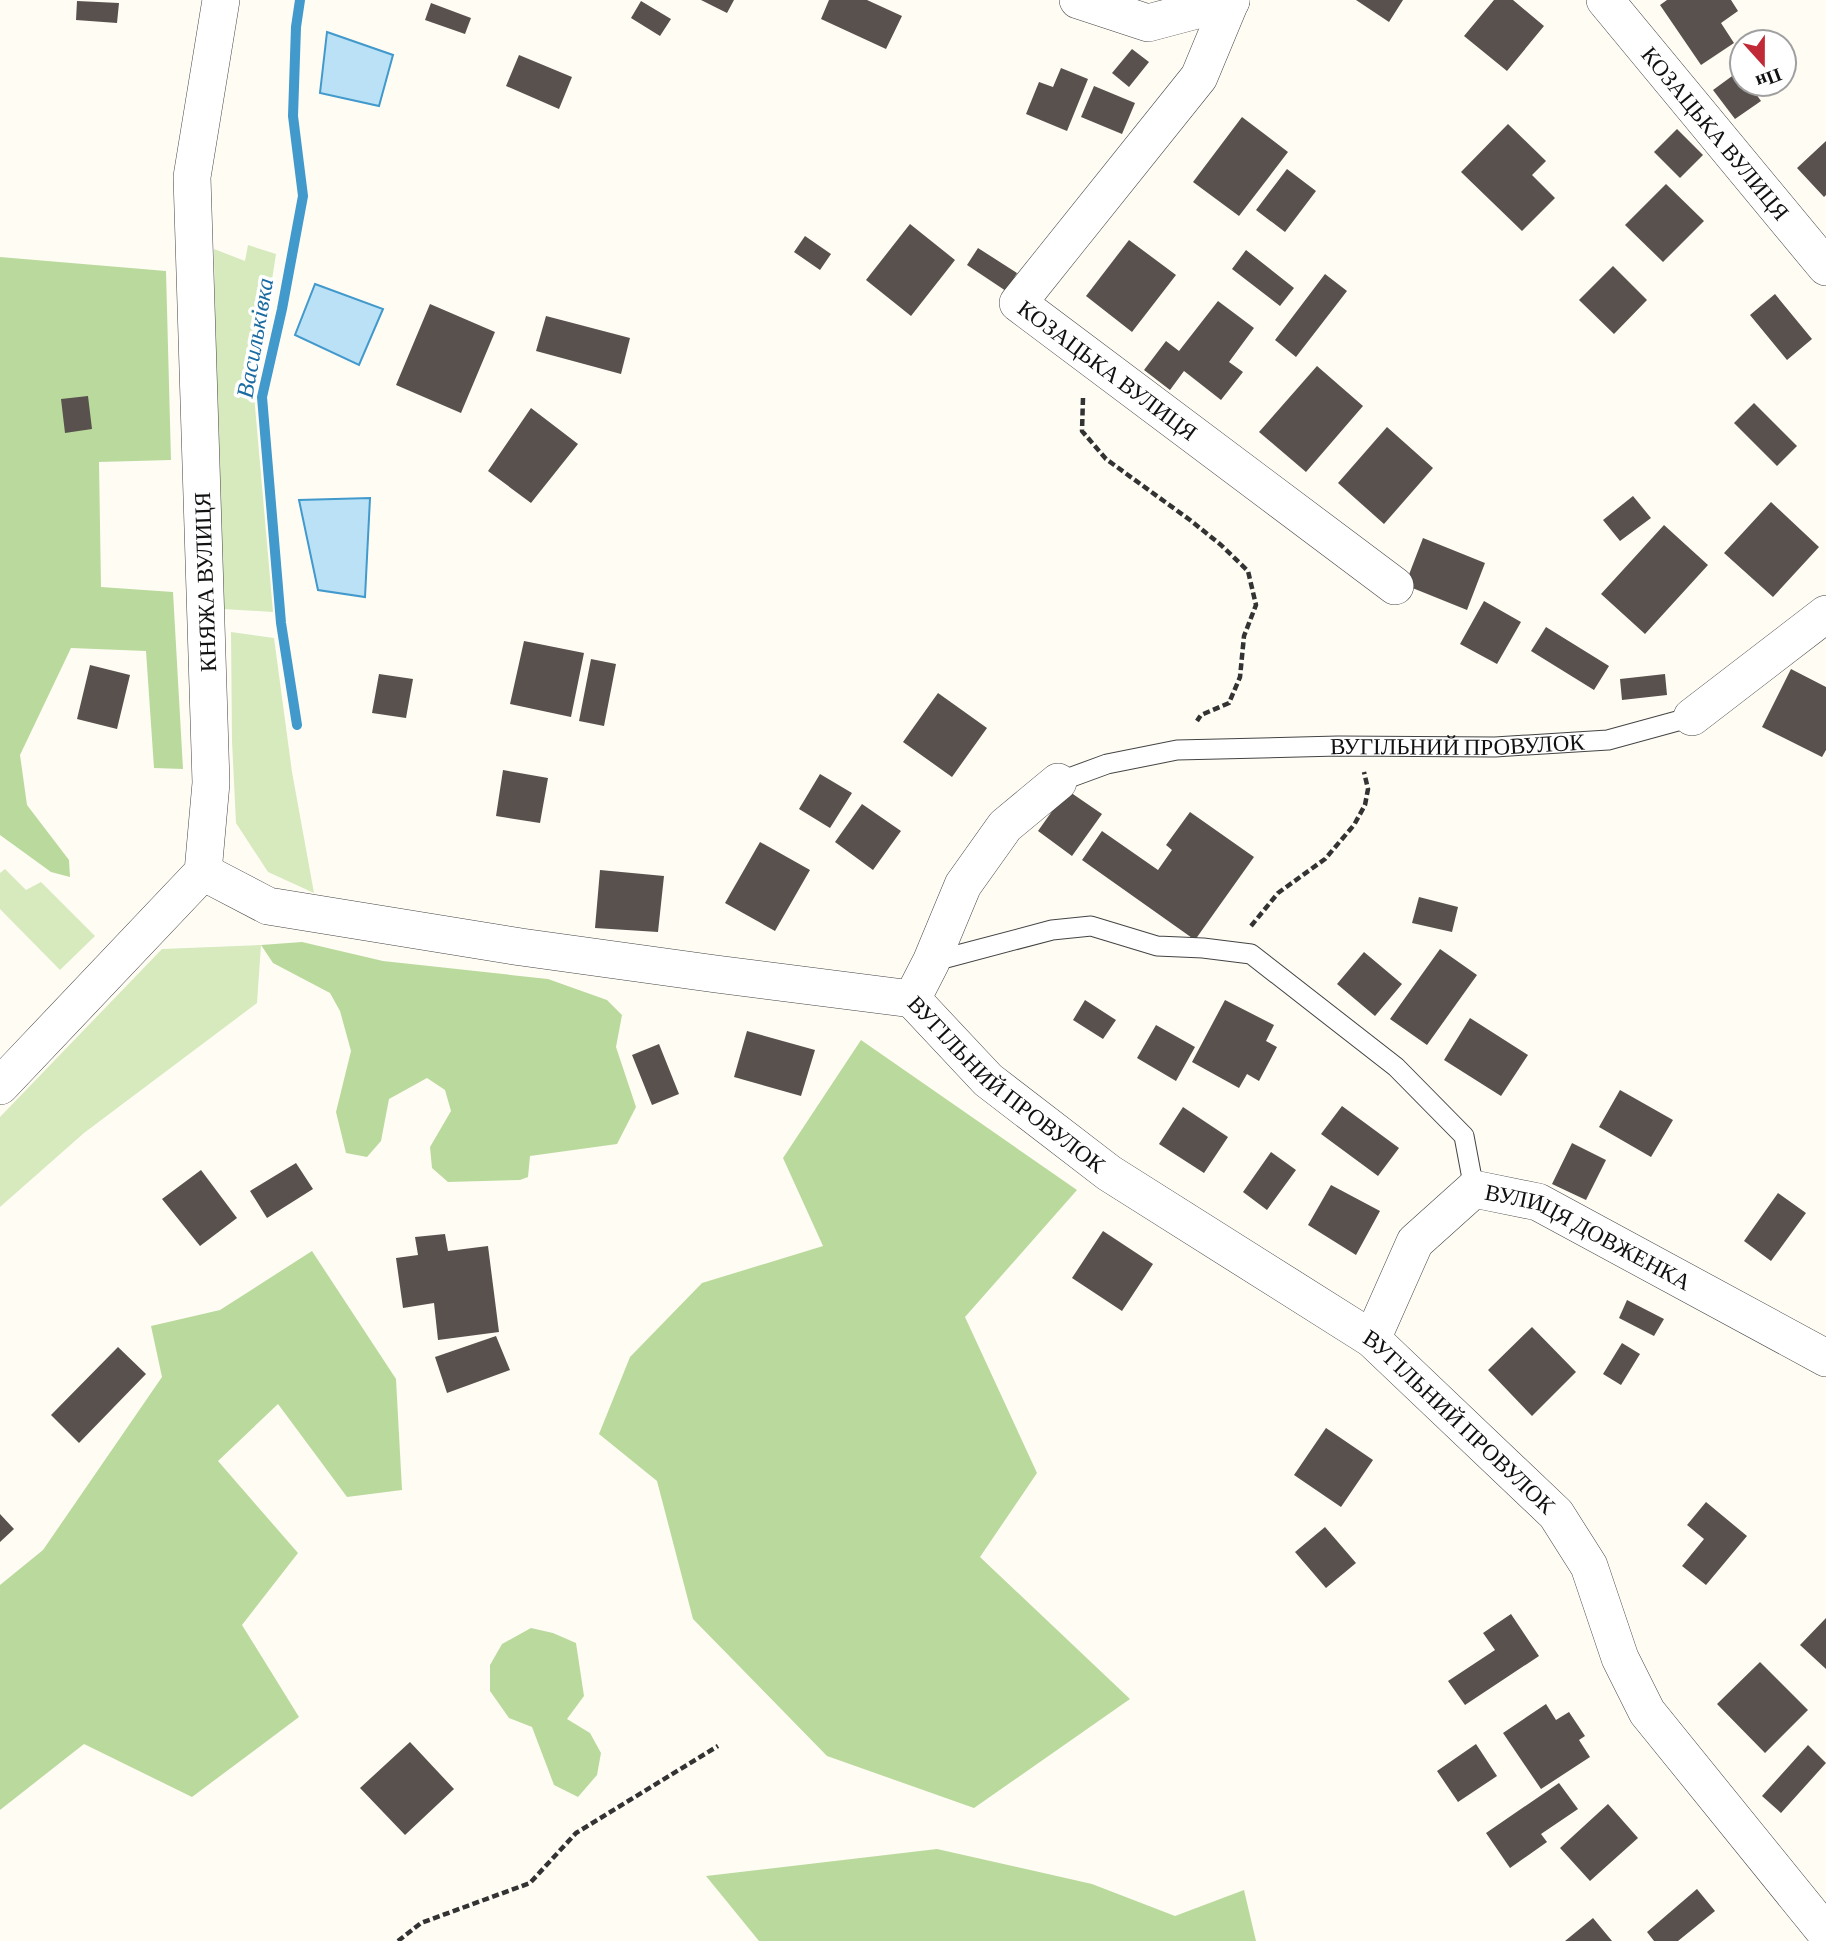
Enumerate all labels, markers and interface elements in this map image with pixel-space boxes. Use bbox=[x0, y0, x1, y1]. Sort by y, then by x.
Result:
north arrow bbox=[1728, 28, 1798, 98]
street label: КОЗАЦЬКА ВУЛИЦЯ bbox=[1636, 41, 1795, 225]
text: Пн bbox=[1753, 64, 1785, 93]
water label: Васильківка bbox=[231, 276, 278, 400]
street label: КОЗАЦЬКА ВУЛИЦЯ bbox=[1013, 295, 1202, 446]
street label: КНЯЖА ВУЛИЦЯ bbox=[189, 492, 221, 672]
street label: ВУГІЛЬНИЙ ПРОВУЛОК bbox=[1330, 728, 1586, 760]
street label: ВУГІЛЬНИЙ ПРОВУЛОК bbox=[903, 990, 1111, 1179]
street label: ВУЛИЦЯ ДОВЖЕНКА bbox=[1483, 1179, 1696, 1296]
street label: ВУГІЛЬНИЙ ПРОВУЛОК bbox=[1359, 1324, 1561, 1519]

